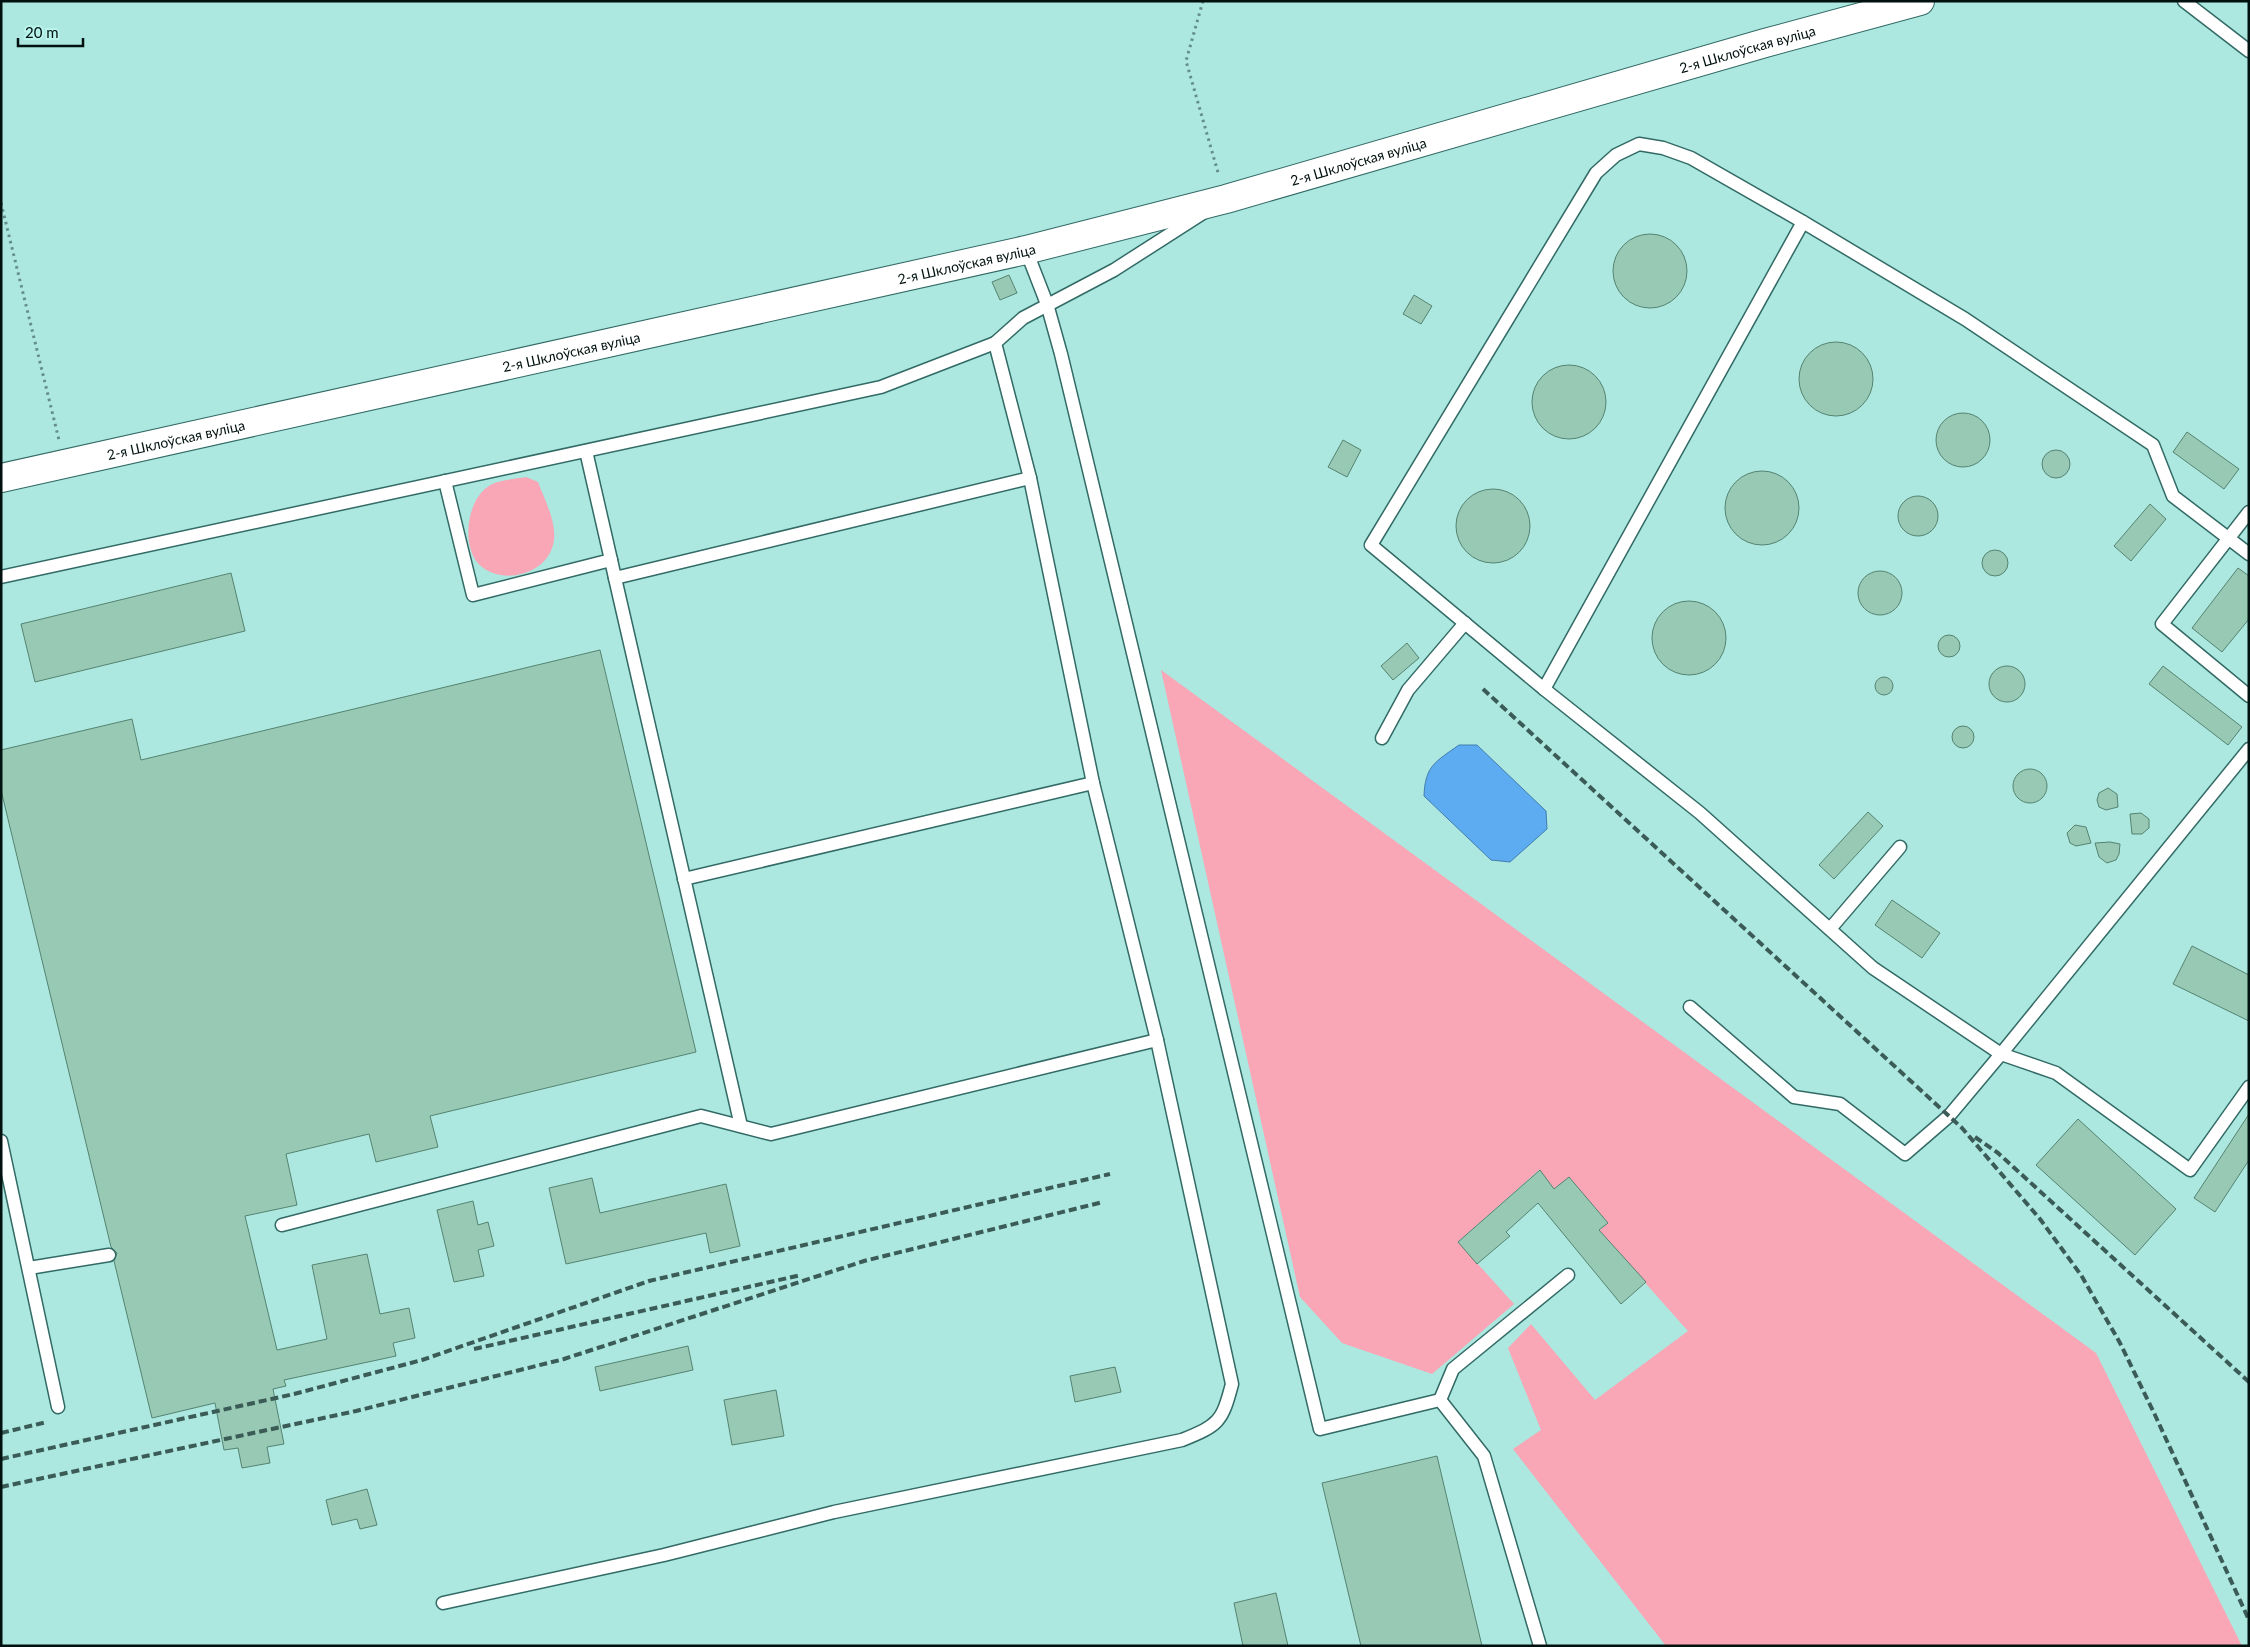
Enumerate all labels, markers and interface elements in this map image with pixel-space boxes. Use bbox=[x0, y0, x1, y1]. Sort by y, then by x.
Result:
scale bar bbox=[18, 15, 82, 47]
street label: 2-я Шклоўская вуліца bbox=[1677, 21, 1817, 76]
text: 20 m bbox=[25, 23, 59, 41]
street label: 2-я Шклоўская вуліца bbox=[1288, 133, 1428, 188]
street label: 2-я Шклоўская вуліца bbox=[896, 239, 1037, 287]
street label: 2-я Шклоўская вуліца bbox=[501, 328, 642, 375]
street label: 2-я Шклоўская вуліца bbox=[105, 416, 246, 463]

